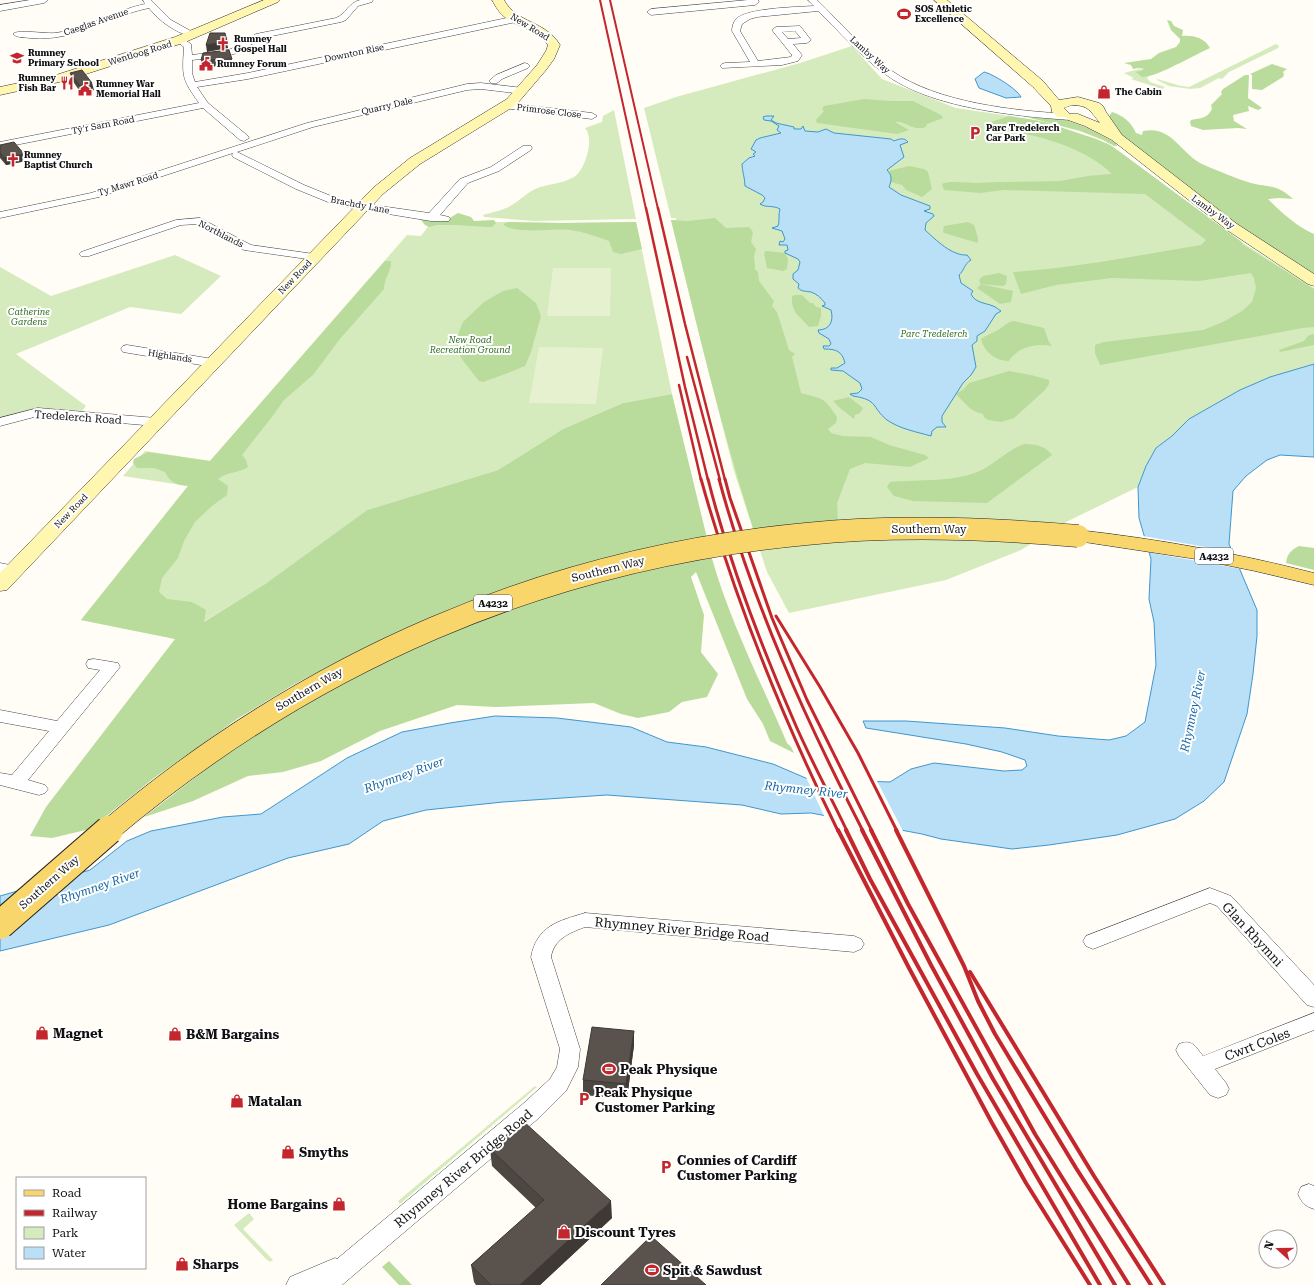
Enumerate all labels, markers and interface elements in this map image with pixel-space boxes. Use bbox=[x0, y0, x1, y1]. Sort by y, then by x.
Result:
place label: SOS Athletic Excellence bbox=[915, 4, 972, 24]
street label: Caeglas Avenue bbox=[62, 6, 130, 38]
sports icon: SOS Athletic Excellence bbox=[896, 6, 912, 22]
street label: New Road bbox=[509, 11, 552, 43]
place label: Rumney Gospel Hall bbox=[234, 34, 287, 54]
street label: Lamby Way bbox=[848, 34, 893, 76]
church icon: Rumney Gospel Hall bbox=[215, 36, 231, 52]
street label: Wentloog Road bbox=[107, 38, 173, 67]
street label: Downton Rise bbox=[323, 42, 385, 64]
place label: Rumney Primary School bbox=[28, 48, 99, 68]
school or university icon: Rumney Primary School bbox=[9, 50, 25, 66]
public building icon: Rumney Forum bbox=[198, 56, 214, 72]
place label: Rumney Forum bbox=[217, 59, 287, 69]
place label: Rumney Fish Bar bbox=[18, 73, 57, 93]
restaurant icon: Rumney Fish Bar bbox=[59, 75, 75, 91]
place label: Rumney War Memorial Hall bbox=[96, 79, 161, 99]
public building icon: Rumney War Memorial Hall bbox=[77, 81, 93, 97]
shop icon: The Cabin bbox=[1096, 84, 1112, 100]
place label: The Cabin bbox=[1115, 87, 1162, 97]
street label: Quarry Dale bbox=[360, 95, 414, 117]
street label: Primrose Close bbox=[516, 102, 582, 120]
street label: Tŷ'r Sarn Road bbox=[71, 114, 136, 136]
place label: Parc Tredelerch Car Park bbox=[986, 123, 1059, 143]
parking icon: Parc Tredelerch Car Park bbox=[967, 125, 983, 141]
place label: Rumney Baptist Church bbox=[24, 150, 93, 170]
church icon: Rumney Baptist Church bbox=[5, 152, 21, 168]
street label: Ty Mawr Road bbox=[97, 170, 159, 198]
street label: Lamby Way bbox=[1190, 193, 1237, 231]
street label: Brachdy Lane bbox=[330, 194, 390, 216]
street label: Northlands bbox=[197, 218, 245, 250]
street label: New Road bbox=[276, 258, 314, 296]
park label: Catherine Gardens bbox=[8, 307, 50, 327]
park label: Parc Tredelerch bbox=[899, 329, 968, 339]
park label: New Road Recreation Ground bbox=[429, 335, 511, 355]
street label: Highlands bbox=[147, 348, 193, 364]
street label: Tredelerch Road bbox=[34, 408, 122, 427]
street label: New Road bbox=[52, 492, 90, 530]
street label: Southern Way bbox=[891, 523, 967, 536]
road number: A4232 bbox=[1195, 548, 1233, 564]
street label: Southern Way bbox=[570, 554, 647, 585]
road number: A4232 bbox=[474, 595, 512, 611]
street label: Southern Way bbox=[273, 665, 345, 714]
water label: Rhymney River bbox=[1177, 669, 1209, 754]
water label: Rhymney River bbox=[361, 754, 446, 796]
water label: Rhymney River bbox=[763, 779, 848, 801]
street label: Southern Way bbox=[17, 852, 82, 912]
water label: Rhymney River bbox=[57, 866, 142, 907]
street label: Glan Rhymni bbox=[1219, 899, 1286, 970]
street label: Rhymney River Bridge Road bbox=[594, 914, 771, 945]
shop icon: Magnet bbox=[34, 1025, 50, 1041]
street label: Cwrt Coles bbox=[1222, 1025, 1292, 1064]
place label: Magnet bbox=[53, 1026, 104, 1041]
shop icon: B&M Bargains bbox=[167, 1026, 183, 1042]
place label: B&M Bargains bbox=[186, 1027, 279, 1042]
sports icon: Peak Physique bbox=[601, 1061, 617, 1077]
place label: Peak Physique bbox=[620, 1062, 718, 1077]
place label: Peak Physique Customer Parking bbox=[595, 1085, 715, 1115]
parking icon: Peak Physique Customer Parking bbox=[576, 1091, 592, 1107]
shop icon: Matalan bbox=[229, 1093, 245, 1109]
place label: Matalan bbox=[248, 1094, 302, 1109]
street label: Rhymney River Bridge Road bbox=[391, 1106, 536, 1230]
shop icon: Smyths bbox=[280, 1144, 296, 1160]
place label: Smyths bbox=[299, 1145, 349, 1160]
place label: Connies of Cardiff Customer Parking bbox=[677, 1153, 798, 1183]
parking icon: Connies of Cardiff Customer Parking bbox=[658, 1159, 674, 1175]
legend bbox=[16, 1177, 146, 1269]
text: Road bbox=[52, 1186, 82, 1200]
shop icon: Home Bargains bbox=[331, 1196, 347, 1212]
place label: Home Bargains bbox=[228, 1197, 328, 1212]
text: Railway bbox=[52, 1206, 98, 1220]
shop icon: Discount Tyres bbox=[556, 1224, 572, 1240]
place label: Discount Tyres bbox=[575, 1225, 676, 1240]
text: Park bbox=[52, 1226, 79, 1240]
north arrow bbox=[1258, 1229, 1298, 1269]
text: N bbox=[1262, 1239, 1277, 1252]
text: Water bbox=[52, 1246, 86, 1260]
shop icon: Sharps bbox=[174, 1256, 190, 1272]
place label: Sharps bbox=[193, 1257, 239, 1272]
sports icon: Spit & Sawdust bbox=[644, 1262, 660, 1278]
place label: Spit & Sawdust bbox=[663, 1263, 763, 1278]

